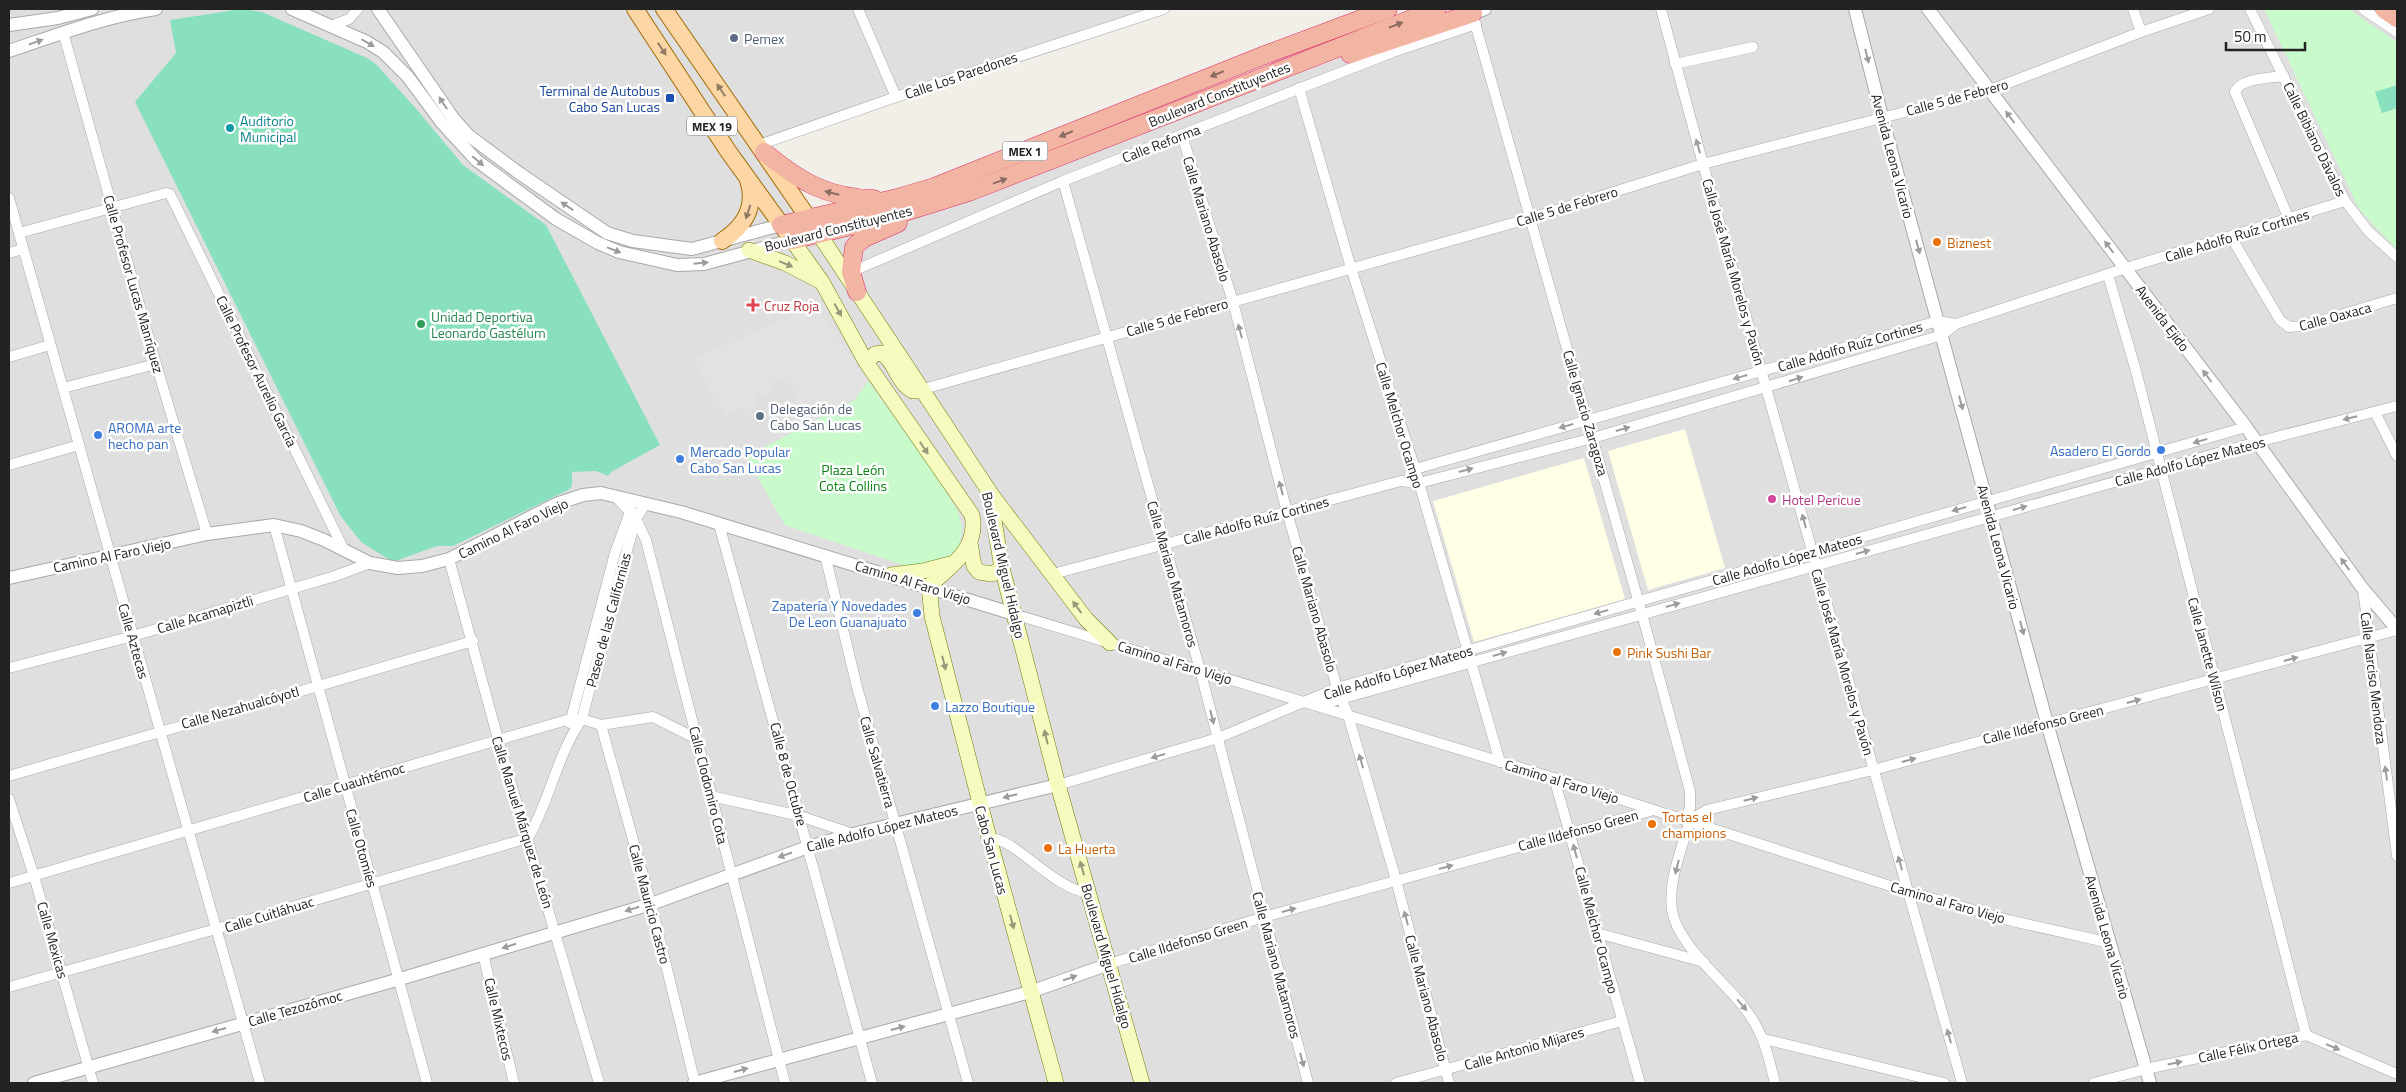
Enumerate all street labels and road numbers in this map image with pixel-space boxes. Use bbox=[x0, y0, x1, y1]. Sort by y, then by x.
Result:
street label: Calle Los Paredones bbox=[902, 46, 1020, 104]
street label: Boulevard Constituyentes bbox=[1145, 56, 1293, 132]
street label: Calle 5 de Febrero bbox=[1904, 73, 2010, 121]
street label: Calle Bibiano Dávalos bbox=[2278, 78, 2352, 200]
street label: Avenida Leona Vicario bbox=[1866, 91, 1920, 221]
road number: MEX 19 bbox=[687, 116, 737, 136]
street label: Calle Reforma bbox=[1119, 118, 1203, 168]
road number: MEX 1 bbox=[1002, 142, 1048, 160]
street label: Calle Mariano Abasolo bbox=[1178, 154, 1236, 284]
street label: Calle José María Morelos y Pavón bbox=[1697, 176, 1771, 368]
street label: Calle 5 de Febrero bbox=[1514, 181, 1620, 231]
street label: Calle Profesor Lucas Manríquez bbox=[99, 193, 169, 375]
street label: Boulevard Constituyentes bbox=[762, 200, 914, 256]
street label: Calle Adolfo Ruíz Cortines bbox=[2162, 203, 2312, 267]
street label: Avenida Ejido bbox=[2131, 280, 2195, 356]
street label: Calle Profesor Aurelio García bbox=[211, 292, 303, 450]
street label: Calle 5 de Febrero bbox=[1124, 292, 1230, 342]
street label: Calle Oaxaca bbox=[2297, 296, 2373, 336]
street label: Calle Adolfo Ruíz Cortines bbox=[1775, 315, 1925, 377]
street label: Calle Ignacio Zaragoza bbox=[1558, 348, 1614, 478]
street label: Calle Melchor Ocampo bbox=[1371, 359, 1429, 491]
street label: Calle Adolfo López Mateos bbox=[2112, 431, 2268, 491]
street label: Avenida Leona Vicario bbox=[1972, 482, 2026, 612]
street label: Boulevard Miguel Hidalgo bbox=[977, 490, 1031, 640]
street label: Calle Adolfo Ruíz Cortines bbox=[1181, 490, 1331, 550]
street label: Camino Al Faro Viejo bbox=[455, 492, 571, 564]
street label: Calle Mariano Matamoros bbox=[1142, 498, 1204, 650]
street label: Calle Adolfo López Mateos bbox=[1710, 528, 1864, 590]
street label: Camino Al Faro Viejo bbox=[51, 532, 173, 578]
street label: Calle Mariano Abasolo bbox=[1287, 544, 1343, 674]
street label: Paseo de las Californias bbox=[580, 550, 636, 690]
street label: Camino Al Faro Viejo bbox=[853, 554, 973, 610]
street label: Calle José María Morelos y Pavón bbox=[1806, 566, 1880, 758]
street label: Calle Acamapiztli bbox=[154, 589, 256, 639]
street label: Calle Janette Wilson bbox=[2183, 595, 2233, 713]
street label: Calle Aztecas bbox=[113, 601, 155, 681]
street label: Calle Narciso Mendoza bbox=[2355, 611, 2393, 745]
street label: Camino al Faro Viejo bbox=[1115, 635, 1235, 689]
street label: Calle Adolfo López Mateos bbox=[1321, 639, 1475, 705]
street label: Calle Nezahualcóyotl bbox=[179, 680, 301, 734]
street label: Calle Ildefonso Green bbox=[1980, 699, 2106, 749]
street label: Calle Salvatierra bbox=[855, 714, 901, 810]
street label: Calle 8 de Octubre bbox=[765, 720, 813, 828]
street label: Calle Clodomiro Cota bbox=[684, 724, 734, 846]
street label: Calle Manuel Márquez de León bbox=[487, 733, 559, 911]
street label: Camino al Faro Viejo bbox=[1502, 754, 1622, 808]
street label: Calle Cuauhtémoc bbox=[301, 757, 407, 807]
street label: Calle Adolfo López Mateos bbox=[804, 799, 960, 857]
street label: Cabo San Lucas bbox=[970, 803, 1014, 897]
street label: Calle Ildefonso Green bbox=[1515, 804, 1641, 856]
street label: Calle Otomíes bbox=[341, 806, 383, 890]
street label: Calle Mauricio Castro bbox=[624, 842, 676, 966]
street label: Calle Melchor Ocampo bbox=[1570, 864, 1624, 996]
street label: Avenida Leona Vicario bbox=[2080, 872, 2136, 1002]
street label: Camino al Faro Viejo bbox=[1888, 876, 2008, 928]
street label: Boulevard Miguel Hidalgo bbox=[1076, 881, 1138, 1031]
street label: Calle Mariano Matamoros bbox=[1247, 889, 1307, 1041]
street label: Calle Cuitláhuac bbox=[222, 890, 316, 938]
street label: Calle Mexicas bbox=[32, 899, 74, 981]
street label: Calle Ildefonso Green bbox=[1126, 912, 1250, 968]
street label: Calle Mariano Abasolo bbox=[1400, 932, 1454, 1064]
street label: Calle Mixtecos bbox=[479, 976, 519, 1062]
street label: Calle Tezozómoc bbox=[245, 985, 345, 1031]
street label: Calle Antonio Mijares bbox=[1462, 1021, 1586, 1075]
street label: Calle Félix Ortega bbox=[2196, 1026, 2300, 1068]

